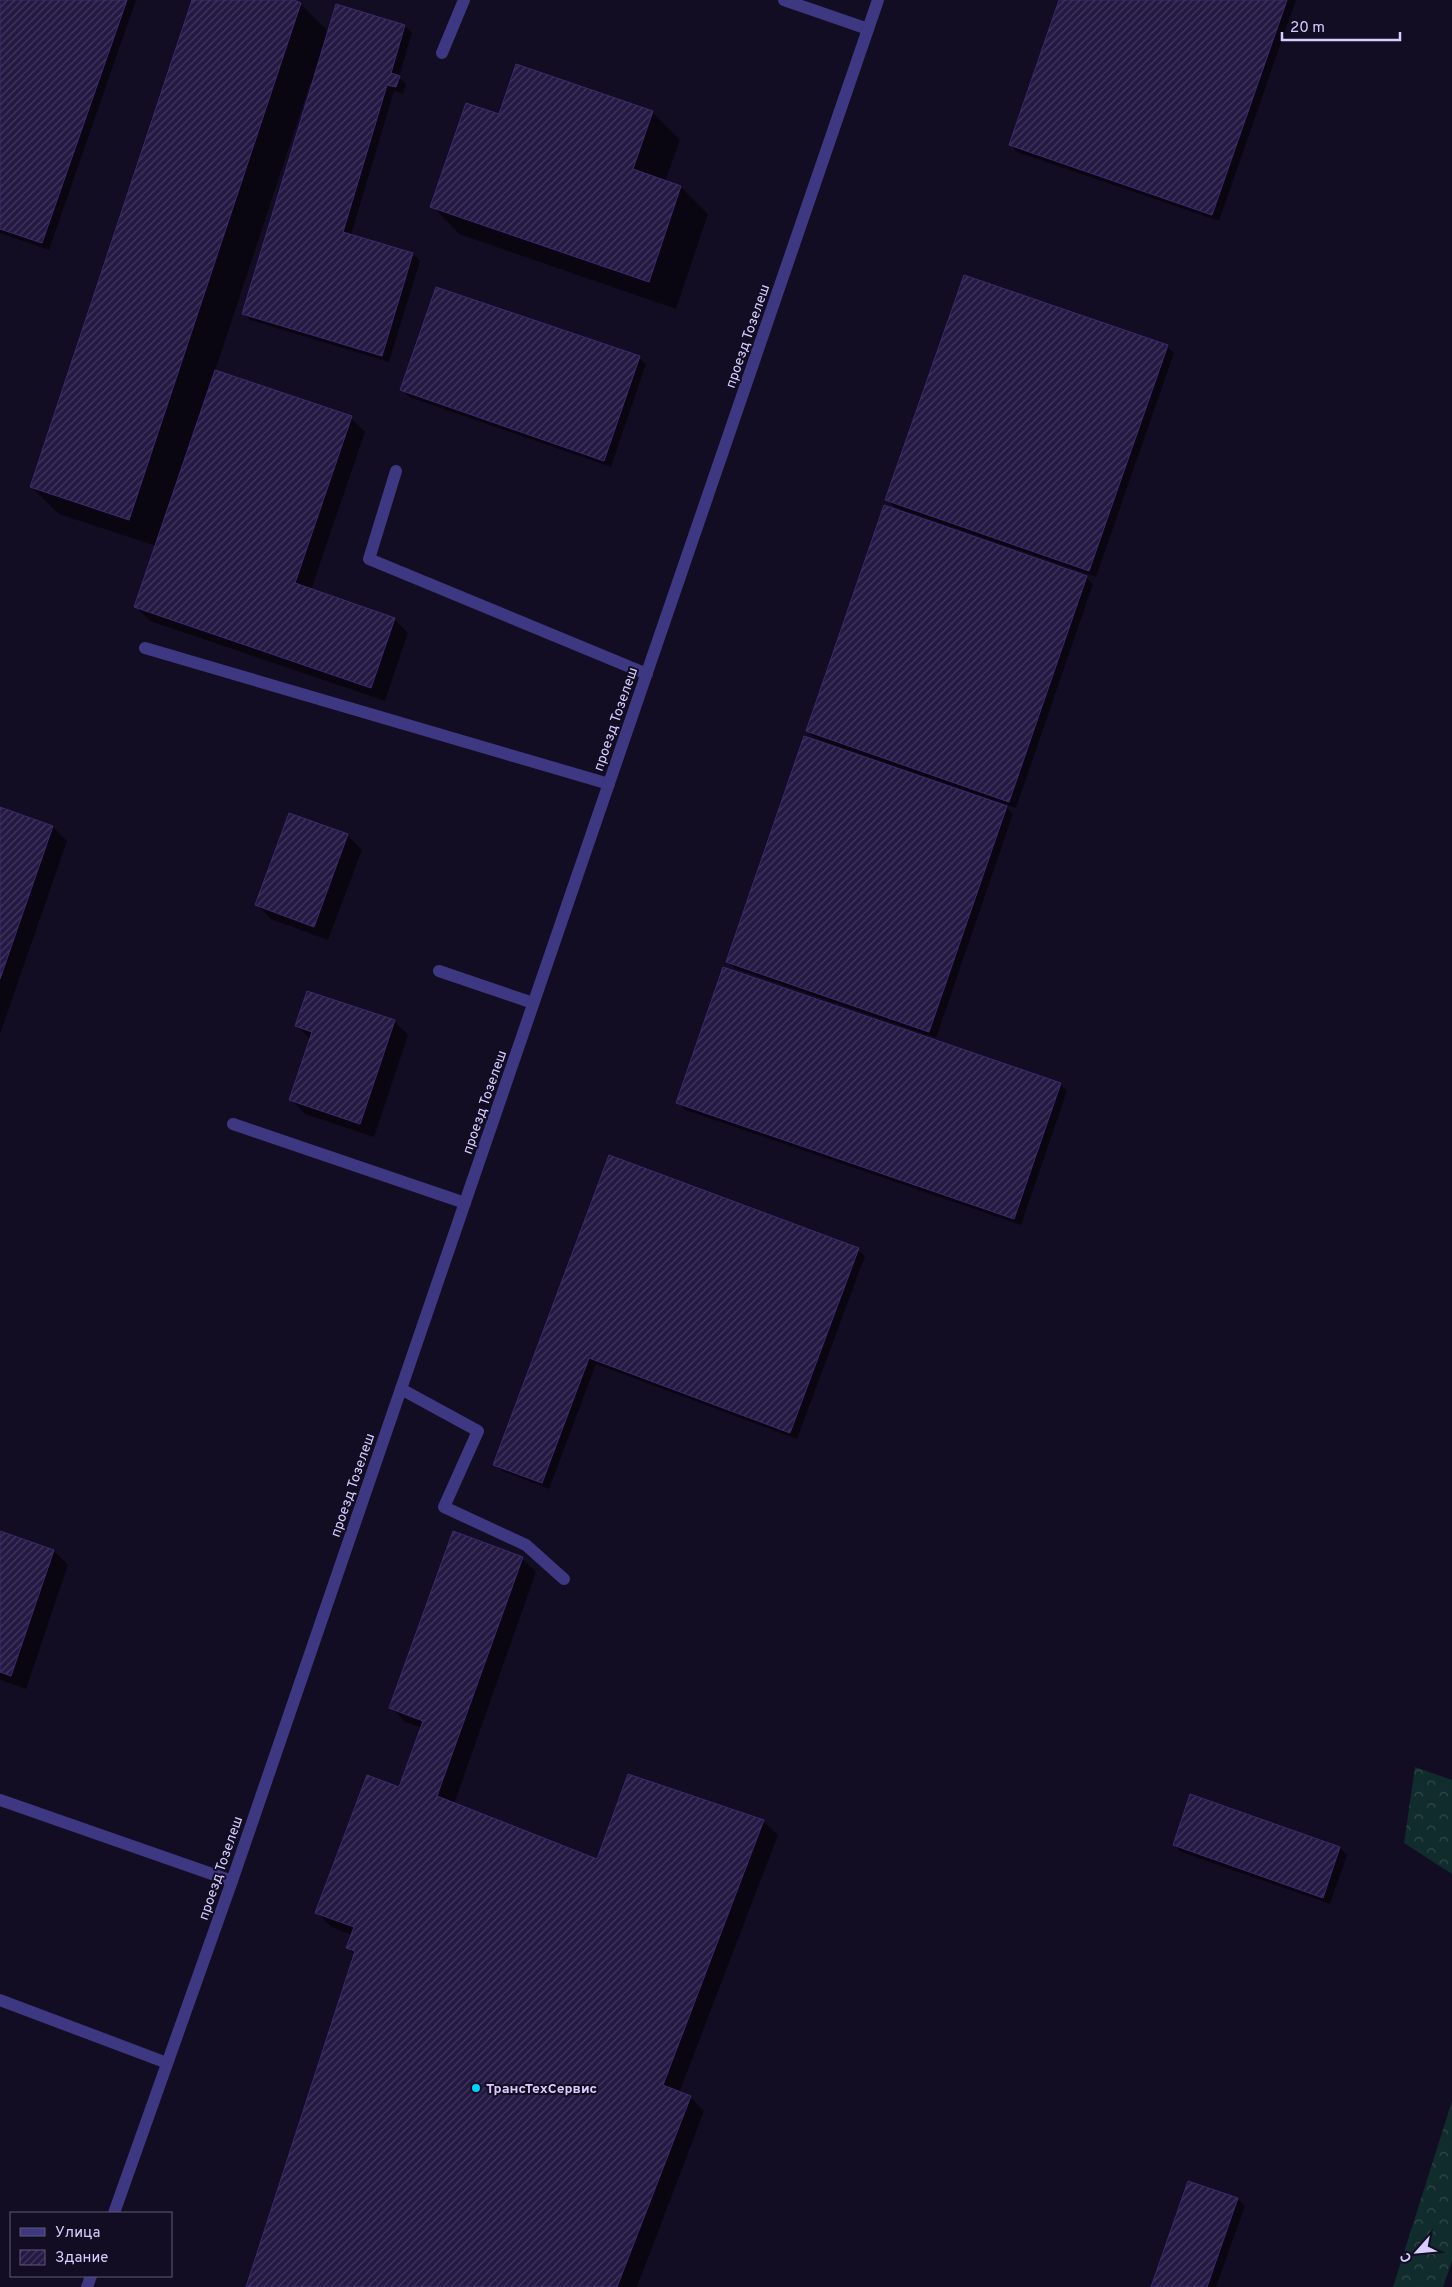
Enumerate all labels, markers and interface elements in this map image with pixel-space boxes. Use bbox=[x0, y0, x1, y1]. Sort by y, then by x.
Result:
scale bar bbox=[1282, 10, 1400, 42]
text: 20 m bbox=[1290, 19, 1325, 38]
street label: проезд Тозелеш bbox=[723, 282, 774, 391]
street label: проезд Тозелеш bbox=[591, 665, 642, 774]
street label: проезд Тозелеш bbox=[460, 1048, 511, 1157]
street label: проезд Тозелеш bbox=[328, 1431, 379, 1540]
street label: проезд Тозелеш bbox=[196, 1814, 247, 1923]
place label: ТрансТехСервис bbox=[486, 2081, 597, 2098]
marker: ТрансТехСервис bbox=[470, 2082, 482, 2094]
legend bbox=[10, 2212, 172, 2277]
text: Улица bbox=[55, 2224, 100, 2243]
north arrow bbox=[1392, 2227, 1442, 2277]
text: Здание bbox=[55, 2249, 108, 2268]
text: С bbox=[1397, 2249, 1416, 2265]

